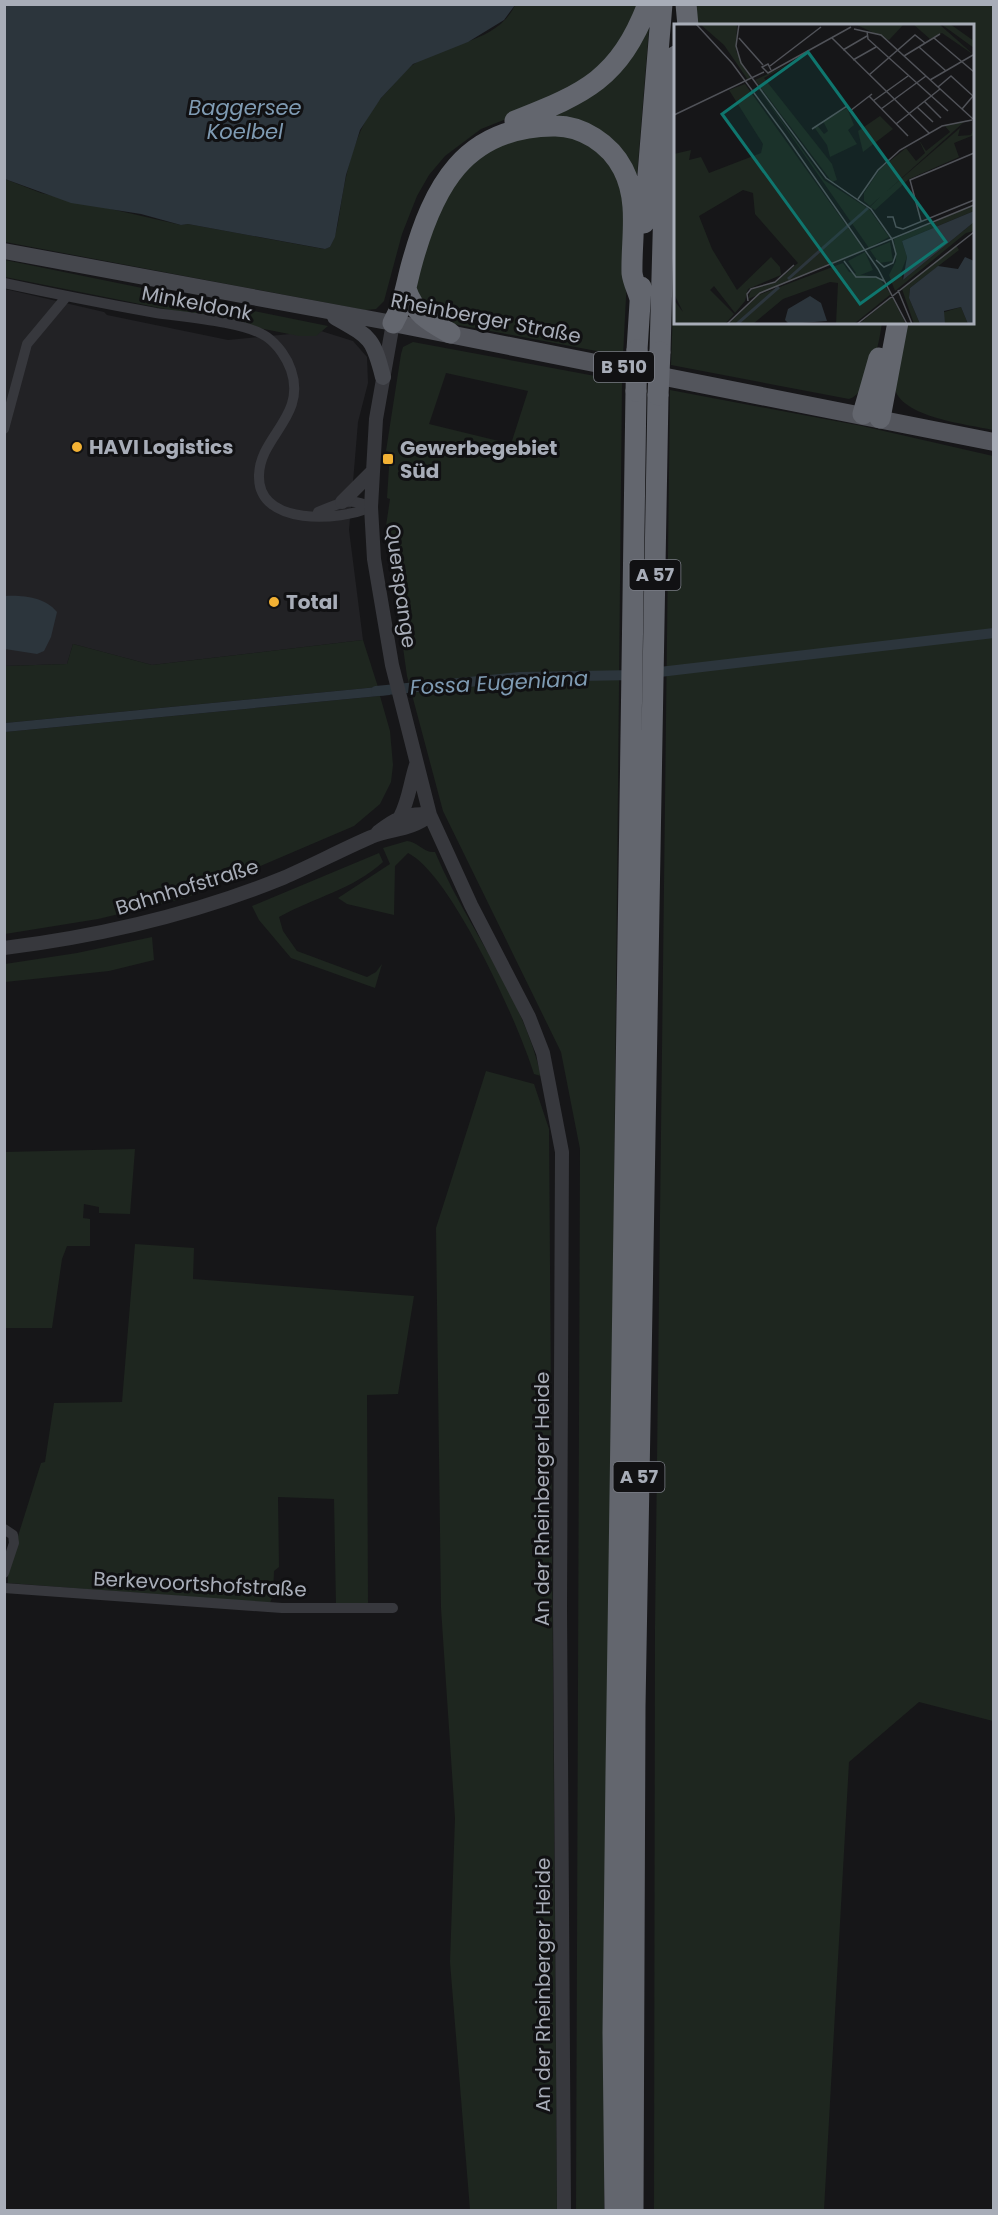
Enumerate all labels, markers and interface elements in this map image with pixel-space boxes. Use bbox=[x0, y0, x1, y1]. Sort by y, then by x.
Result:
inset map bbox=[674, 24, 974, 324]
water label: Baggersee Koelbel bbox=[188, 93, 302, 146]
street label: Minkeldonk bbox=[139, 279, 255, 328]
street label: Rheinberger Straße bbox=[389, 286, 583, 350]
road number: B 510 bbox=[594, 352, 654, 382]
place label: HAVI Logistics bbox=[89, 433, 233, 461]
place label: Gewerbegebiet Süd bbox=[400, 434, 557, 485]
marker: HAVI Logistics bbox=[70, 440, 84, 454]
marker: Gewerbegebiet Süd bbox=[381, 452, 395, 466]
street label: Querspange bbox=[378, 522, 424, 650]
road number: A 57 bbox=[630, 560, 680, 590]
place label: Total bbox=[286, 588, 338, 616]
marker: Total bbox=[267, 595, 281, 609]
water label: Fossa Eugeniana bbox=[409, 663, 589, 702]
street label: Bahnhofstraße bbox=[112, 852, 262, 922]
street label: An der Rheinberger Heide bbox=[528, 1372, 556, 1626]
road number: A 57 bbox=[614, 1462, 664, 1492]
street label: Berkevoortshofstraße bbox=[93, 1564, 307, 1604]
street label: An der Rheinberger Heide bbox=[529, 1858, 557, 2112]

